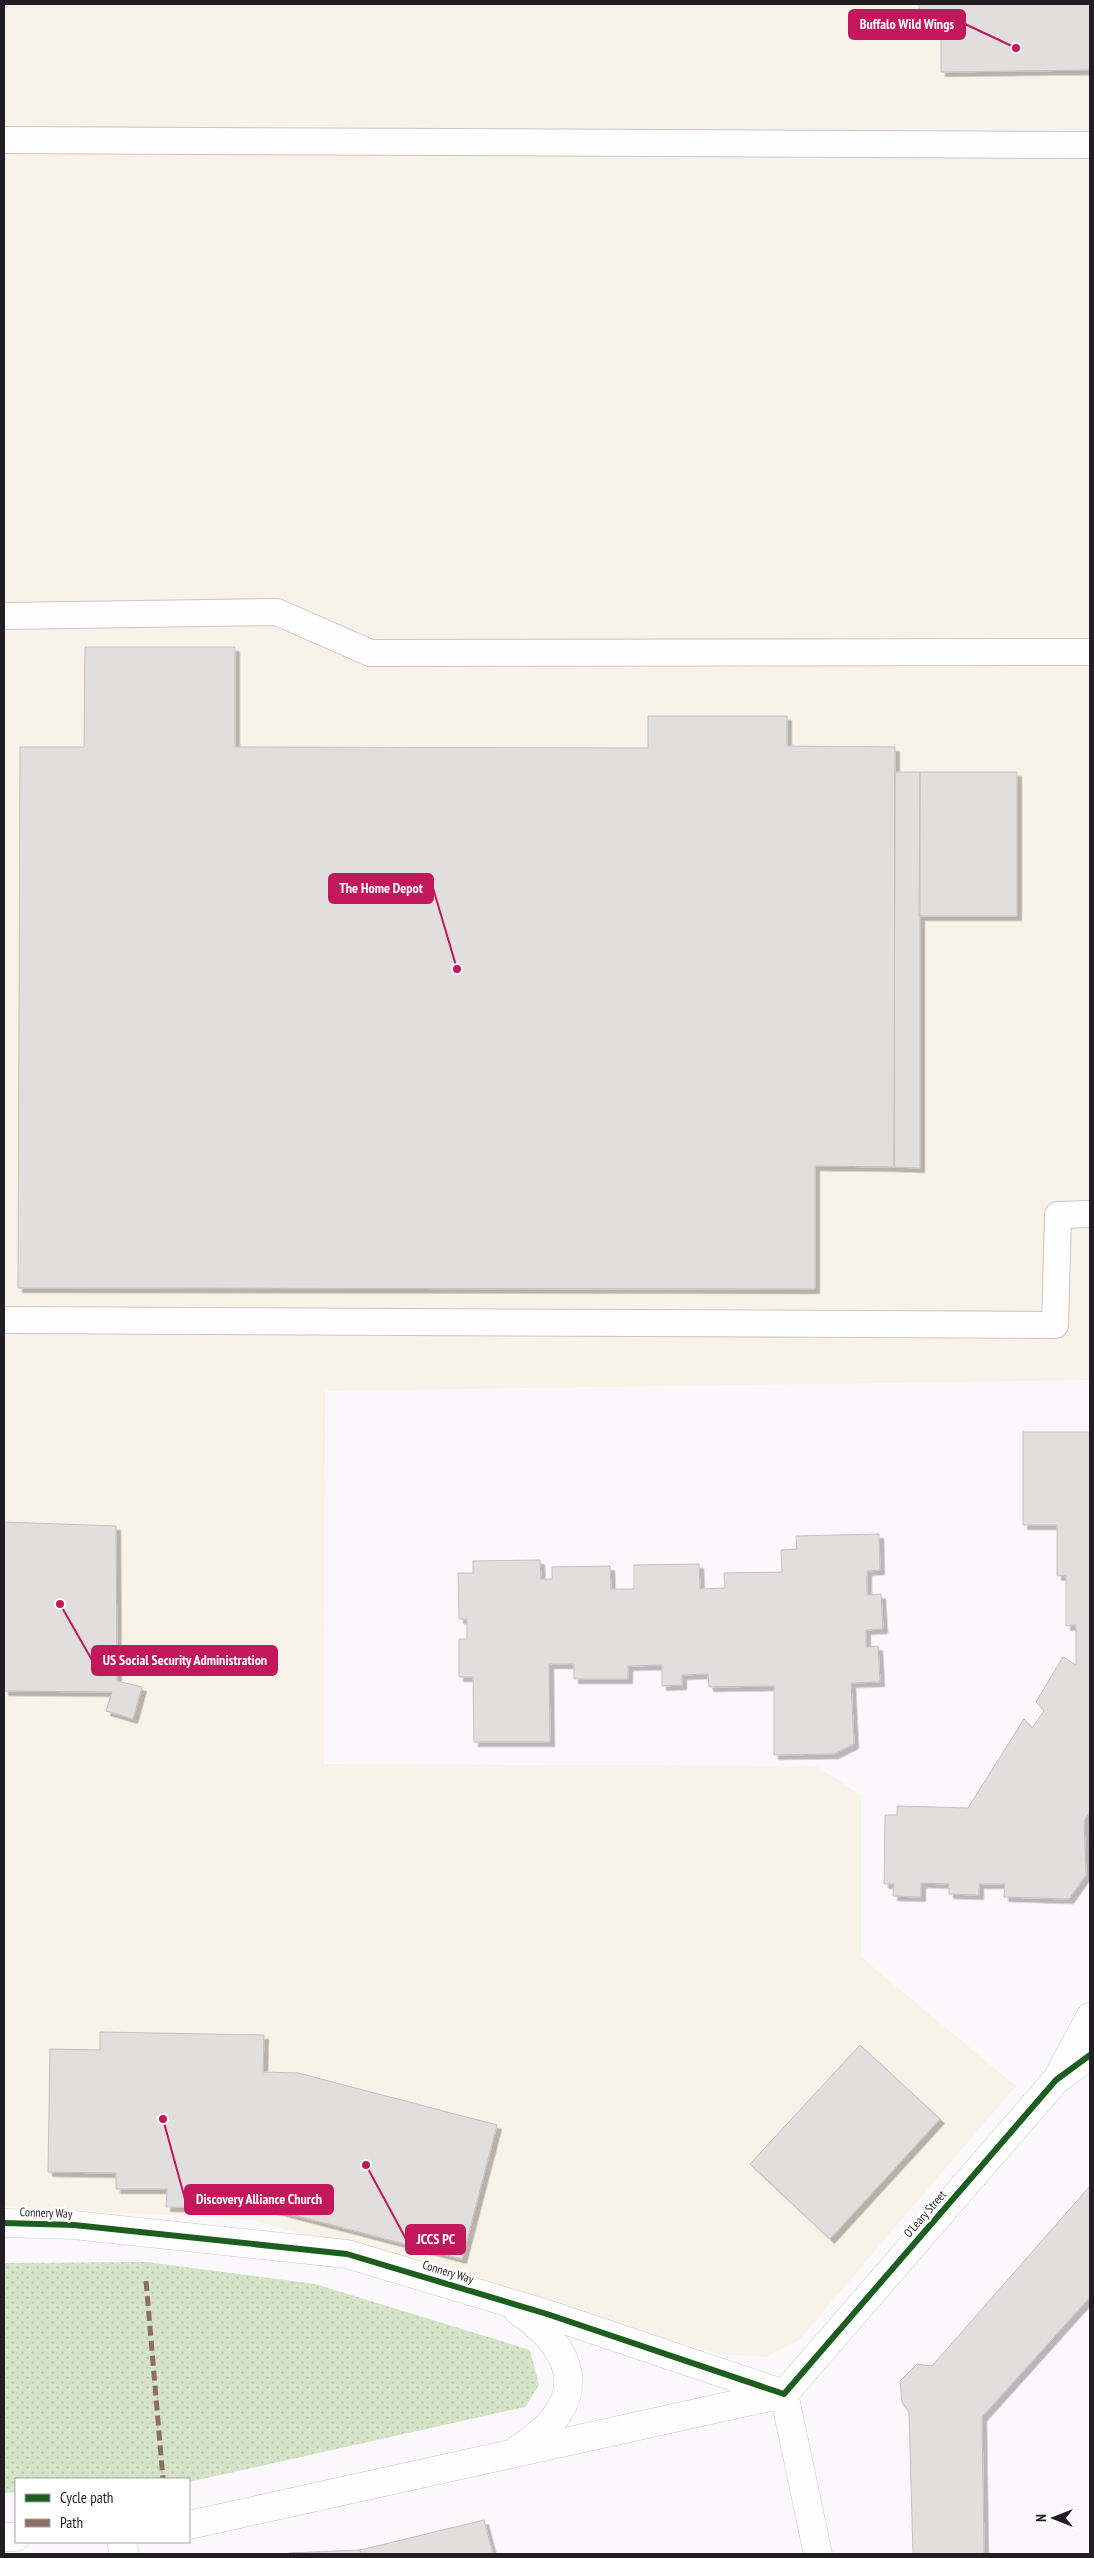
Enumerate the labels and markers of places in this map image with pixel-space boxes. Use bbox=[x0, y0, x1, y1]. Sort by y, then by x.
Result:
callout: Buffalo Wild Wings bbox=[849, 10, 965, 39]
callout: The Home Depot bbox=[329, 874, 433, 903]
callout: US Social Security Administration bbox=[92, 1646, 277, 1675]
callout: Discovery Alliance Church bbox=[185, 2185, 333, 2214]
callout: JCCS PC bbox=[406, 2225, 465, 2254]

